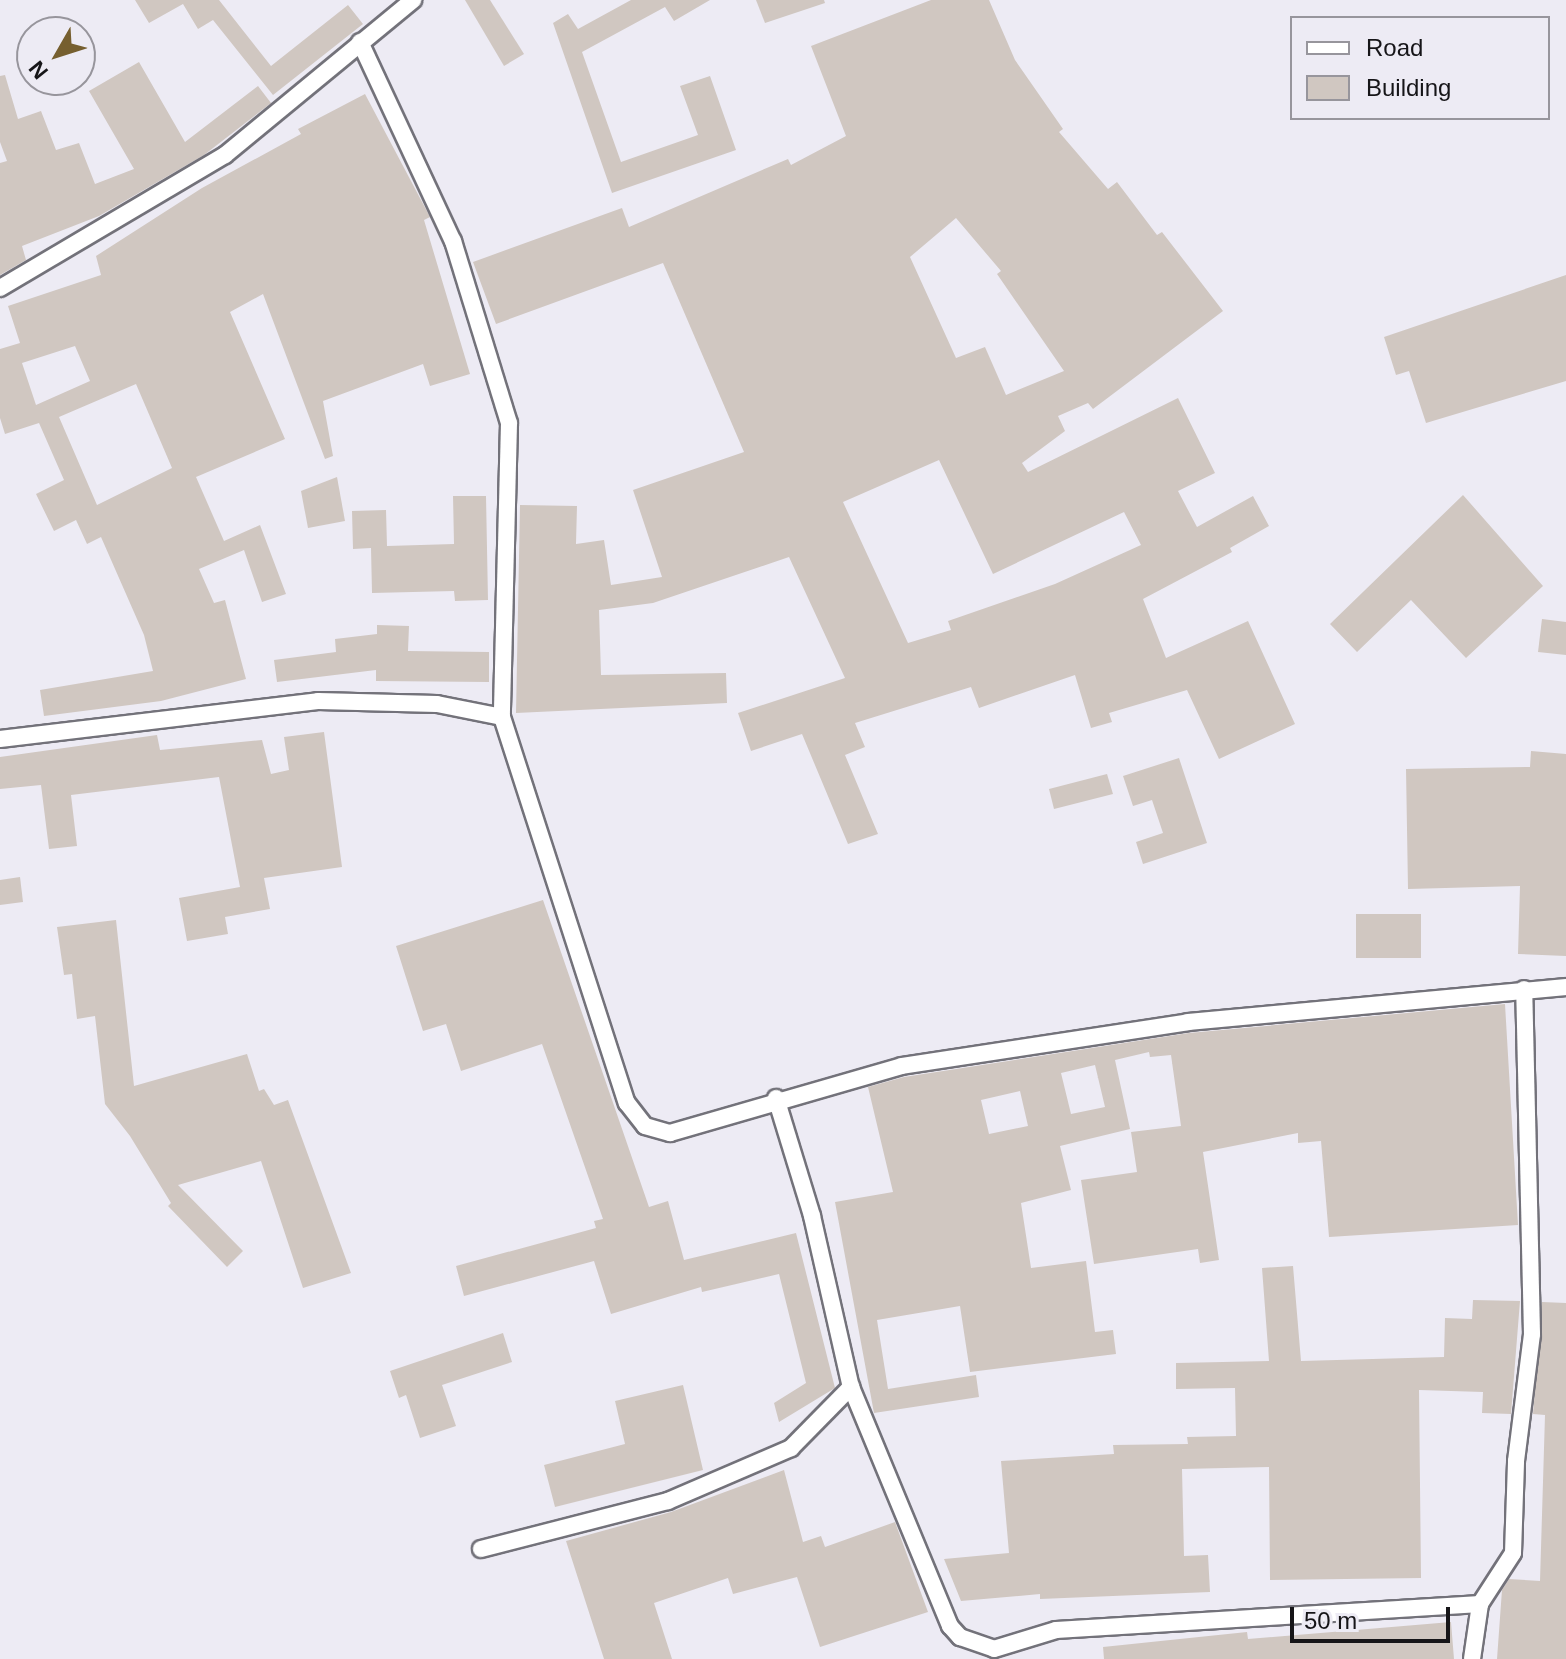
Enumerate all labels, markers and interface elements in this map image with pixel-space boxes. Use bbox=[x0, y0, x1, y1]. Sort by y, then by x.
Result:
north arrow bbox=[16, 16, 96, 96]
legend bbox=[1290, 16, 1550, 120]
text: Road bbox=[1366, 34, 1423, 61]
text: N bbox=[24, 56, 53, 84]
text: Building bbox=[1366, 74, 1451, 101]
scale bar bbox=[1294, 1591, 1454, 1641]
text: 50 m bbox=[1304, 1607, 1357, 1634]

